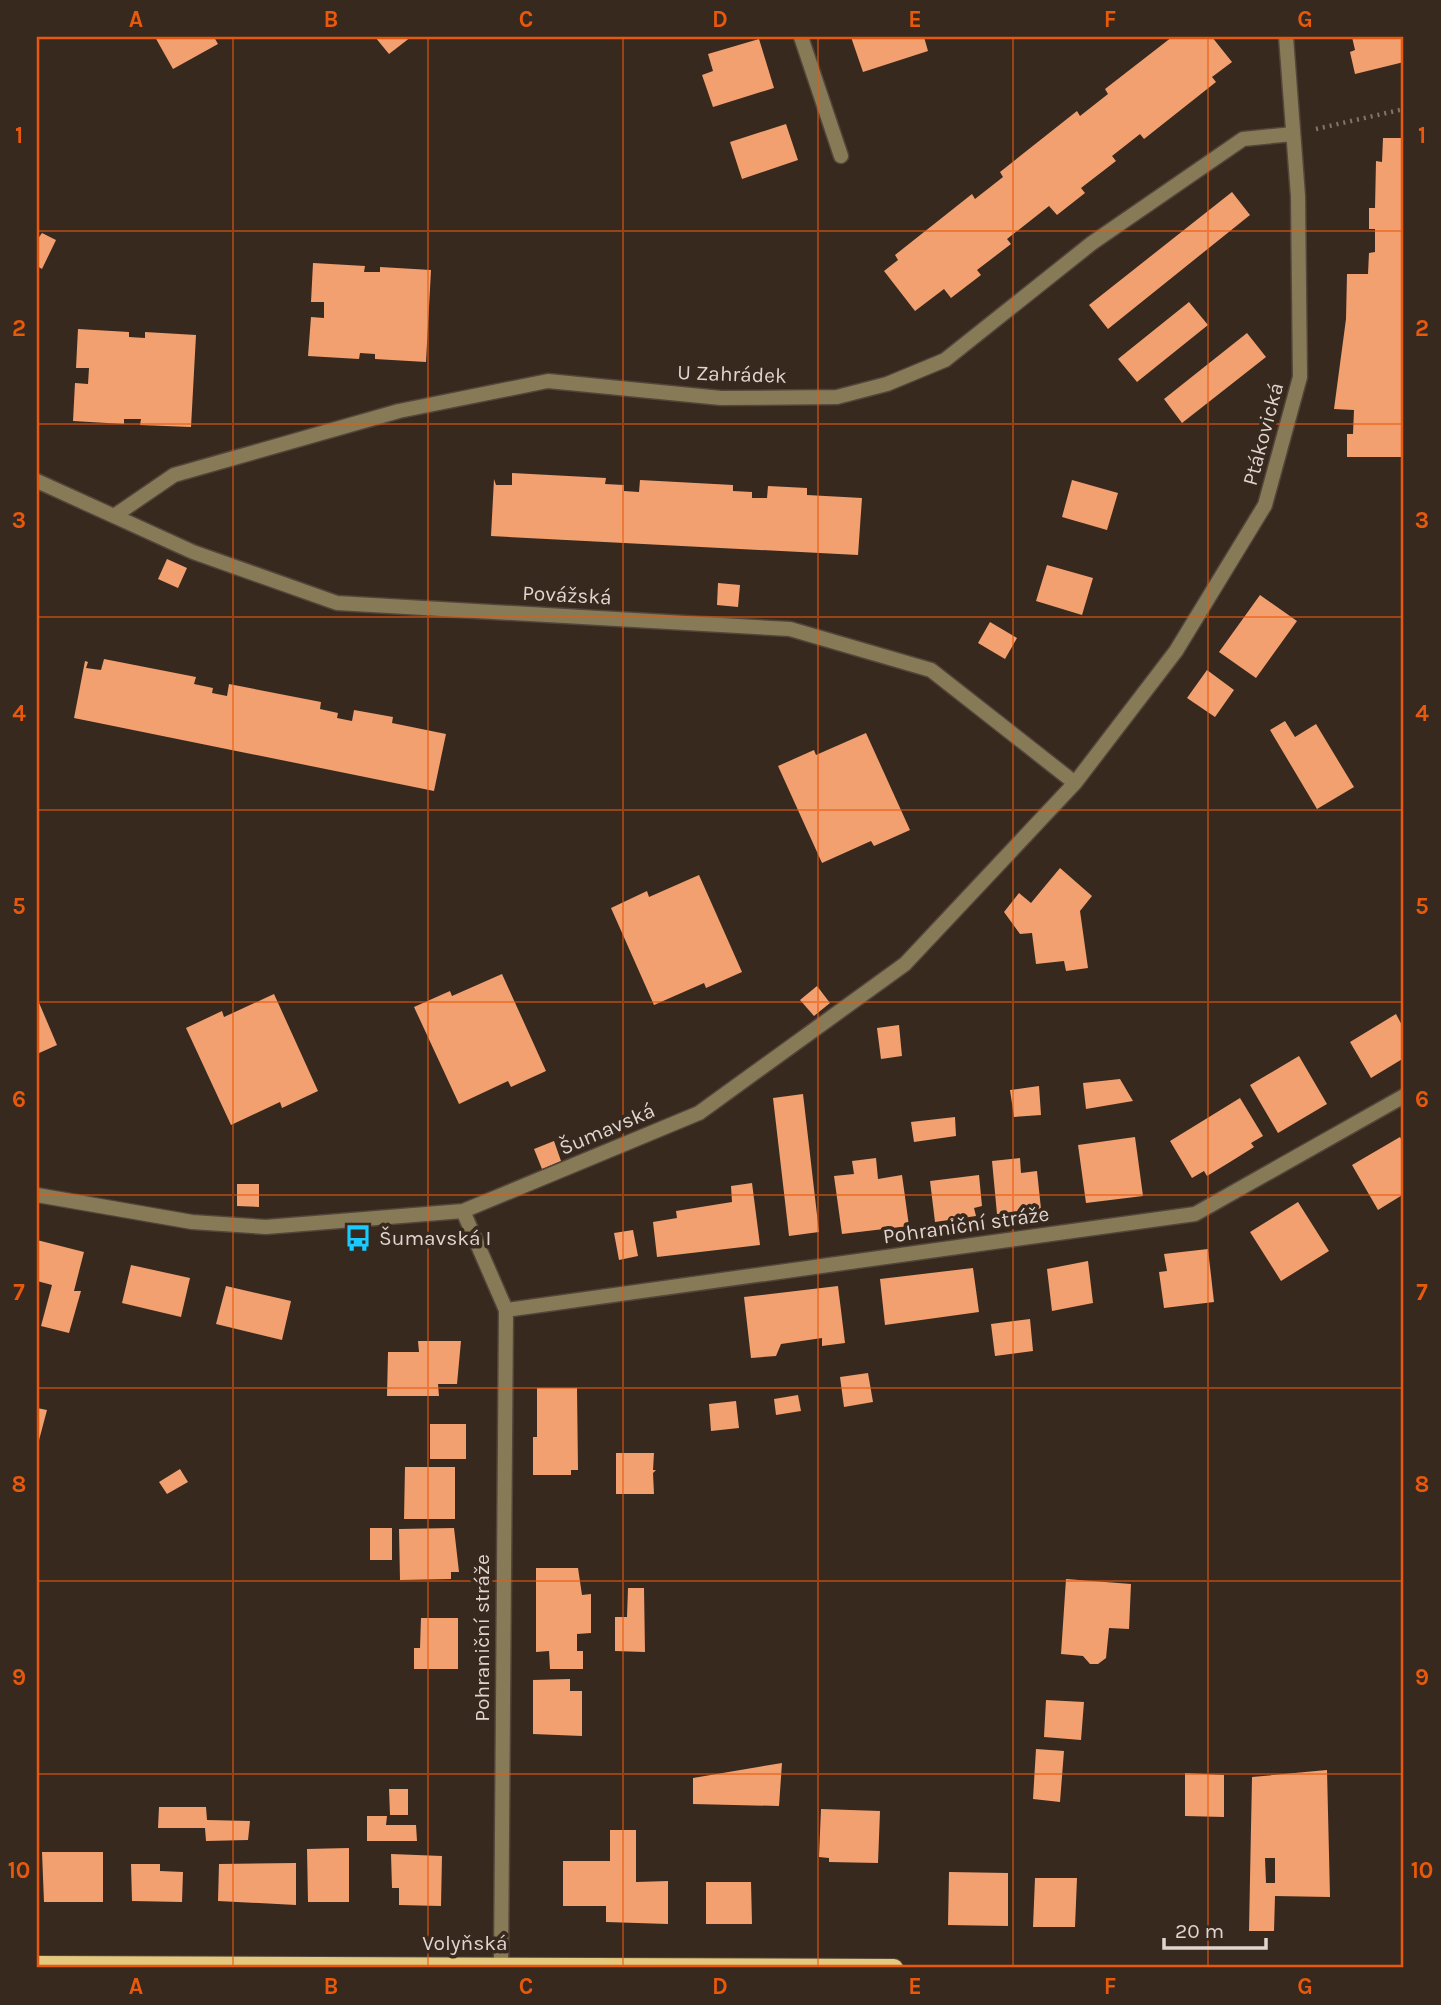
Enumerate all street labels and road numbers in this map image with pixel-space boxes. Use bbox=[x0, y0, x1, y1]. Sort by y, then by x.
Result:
street label: U Zahrádek bbox=[677, 360, 787, 388]
street label: Ptákovická bbox=[1238, 380, 1288, 488]
street label: Povážská bbox=[522, 581, 612, 609]
street label: Šumavská bbox=[556, 1098, 658, 1160]
street label: Pohraniční stráže bbox=[881, 1201, 1051, 1249]
street label: Pohraniční stráže bbox=[470, 1554, 494, 1722]
street label: Volyňská bbox=[422, 1931, 508, 1955]

